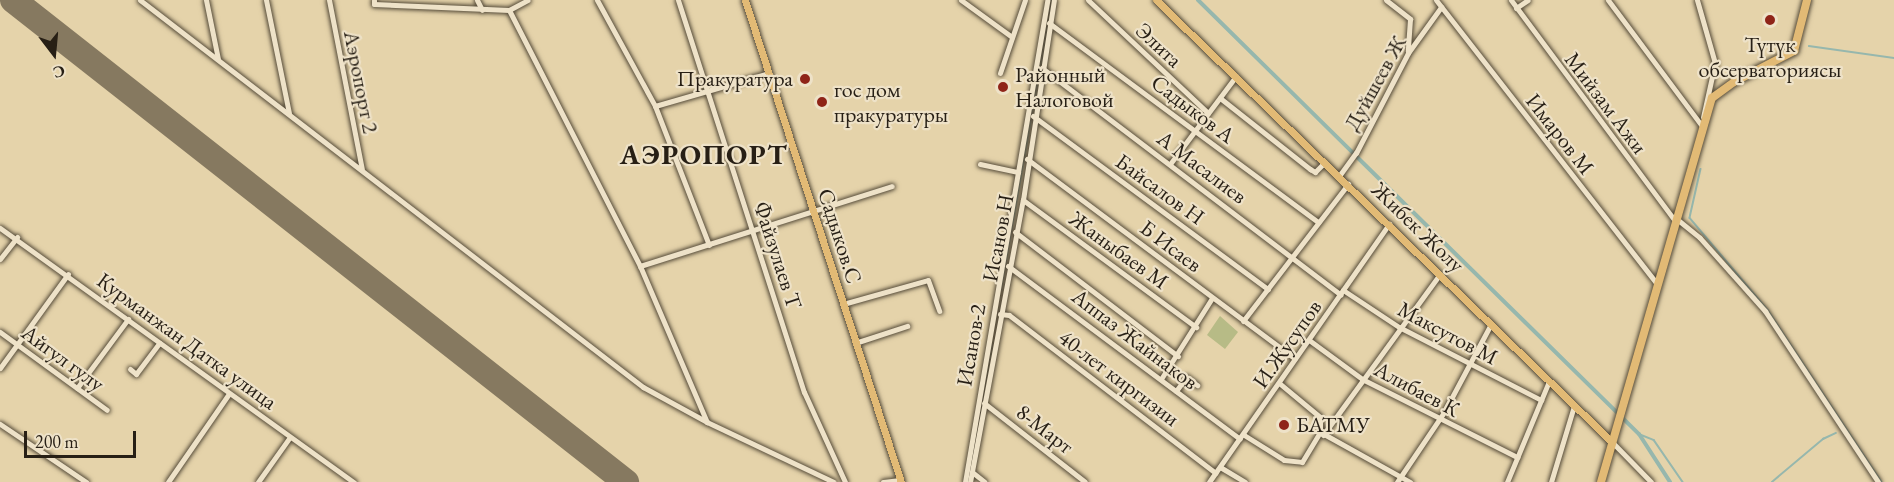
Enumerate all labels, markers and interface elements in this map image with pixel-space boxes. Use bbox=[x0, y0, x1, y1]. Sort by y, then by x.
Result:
marker: Түтүк обсерваториясы bbox=[1761, 11, 1779, 29]
street label: Элита bbox=[1130, 17, 1188, 73]
north arrow bbox=[24, 24, 84, 84]
street label: Аэропорт 2 bbox=[338, 29, 384, 135]
street label: Дуйшеев Ж bbox=[1338, 31, 1412, 135]
place label: Түтүк обсерваториясы bbox=[1699, 31, 1841, 82]
street label: Мийзам Ажи bbox=[1559, 47, 1653, 159]
text: С bbox=[51, 60, 67, 83]
place label: Районный Налоговой bbox=[1015, 61, 1114, 112]
place label: Пракуратура bbox=[677, 66, 793, 92]
street label: Садыков А bbox=[1146, 69, 1240, 149]
marker: Пракуратура bbox=[798, 72, 812, 86]
place label: гос дом пракуратуры bbox=[834, 76, 948, 128]
marker: Районный Налоговой bbox=[996, 80, 1010, 94]
street label: Имаров М bbox=[1520, 88, 1600, 180]
marker: гос дом пракуратуры bbox=[815, 95, 829, 109]
street label: А Масалиев bbox=[1152, 125, 1252, 209]
district label: АЭРОПОРТ bbox=[620, 137, 788, 171]
street label: Байсалов Н bbox=[1110, 148, 1210, 230]
street label: Жибек Жолу bbox=[1366, 176, 1470, 278]
street label: Садыков.С bbox=[812, 185, 868, 287]
street label: Исанов Н bbox=[977, 192, 1019, 284]
street label: Файзулаев Т bbox=[748, 198, 808, 312]
street label: Жаныбаев М bbox=[1064, 205, 1174, 295]
street label: Б Исаев bbox=[1135, 214, 1207, 278]
street label: Курманжан Датка улица bbox=[92, 267, 282, 415]
street label: Аппаз Жайнаков bbox=[1067, 283, 1203, 395]
street label: И.Жусупов bbox=[1247, 295, 1327, 393]
street label: Максутов М bbox=[1393, 296, 1503, 370]
street label: Исанов-2 bbox=[951, 302, 991, 388]
street label: Айгул гулу bbox=[16, 319, 110, 397]
street label: 40-лет киргизии bbox=[1053, 324, 1185, 432]
street label: Алибаев К bbox=[1370, 356, 1464, 422]
street label: 8-Март bbox=[1011, 399, 1079, 459]
place label: БАТМУ bbox=[1296, 412, 1370, 438]
marker: БАТМУ bbox=[1277, 418, 1291, 432]
scale bar bbox=[27, 419, 140, 457]
text: 200 m bbox=[35, 430, 79, 453]

